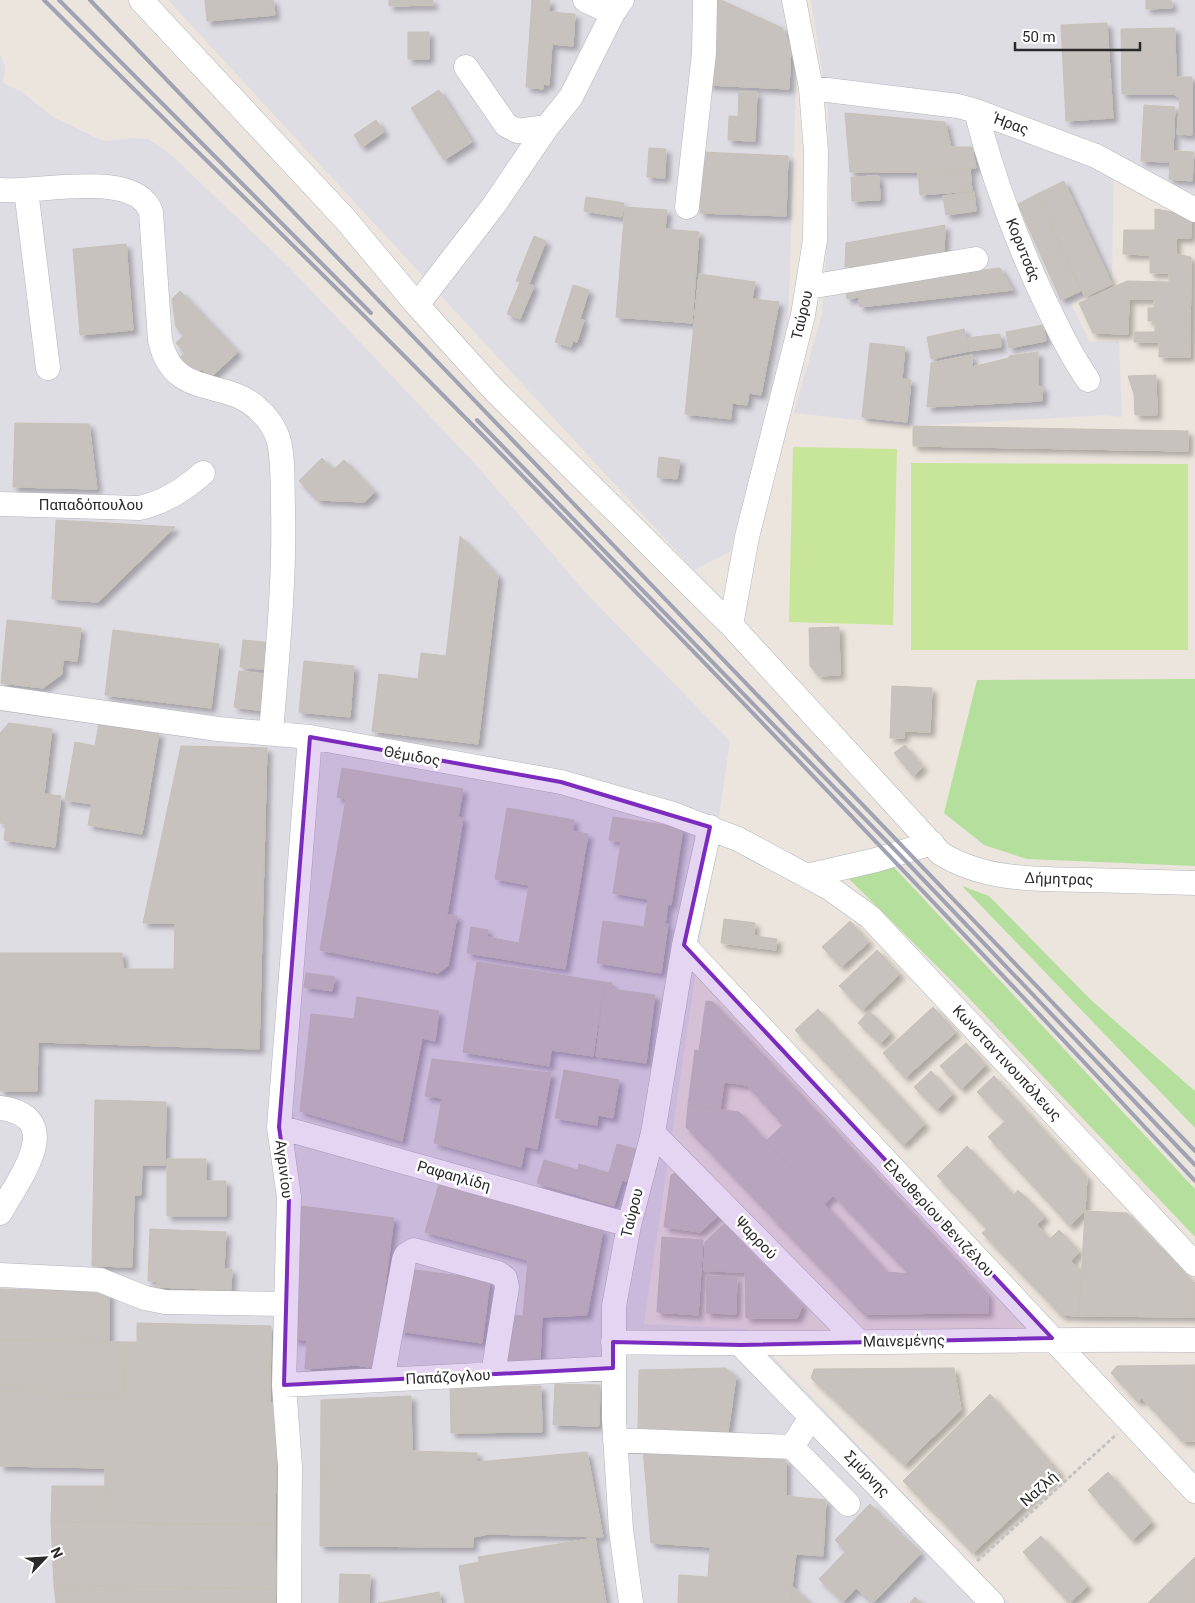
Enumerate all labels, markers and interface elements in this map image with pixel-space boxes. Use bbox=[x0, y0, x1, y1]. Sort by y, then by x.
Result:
scale bar bbox=[1015, 20, 1140, 52]
text: 50 m bbox=[1022, 28, 1056, 46]
street label: Ήρας bbox=[990, 109, 1031, 139]
street label: Κορυτσάς bbox=[1002, 215, 1044, 285]
street label: Ταύρου bbox=[788, 289, 816, 341]
street label: Παπαδόπουλου bbox=[39, 496, 143, 514]
street label: Θέμιδος bbox=[382, 742, 442, 770]
street label: Δήμητρας bbox=[1024, 869, 1094, 889]
street label: Κωνσταντινουπόλεως bbox=[949, 1001, 1065, 1125]
street label: Αγρινίου bbox=[271, 1139, 297, 1199]
street label: Ελευθερίου Βενιζέλου bbox=[880, 1156, 998, 1280]
street label: Ραφαηλίδη bbox=[415, 1157, 493, 1195]
street label: Ταύρου bbox=[617, 1186, 647, 1240]
street label: Ψαρρού bbox=[731, 1213, 781, 1263]
street label: Μαινεμένης bbox=[863, 1331, 945, 1351]
street label: Παπάζογλου bbox=[405, 1366, 491, 1388]
street label: Σμύρνης bbox=[841, 1447, 893, 1501]
street label: Ναζλή bbox=[1017, 1468, 1061, 1510]
north arrow bbox=[20, 1533, 70, 1583]
text: N bbox=[47, 1545, 66, 1560]

